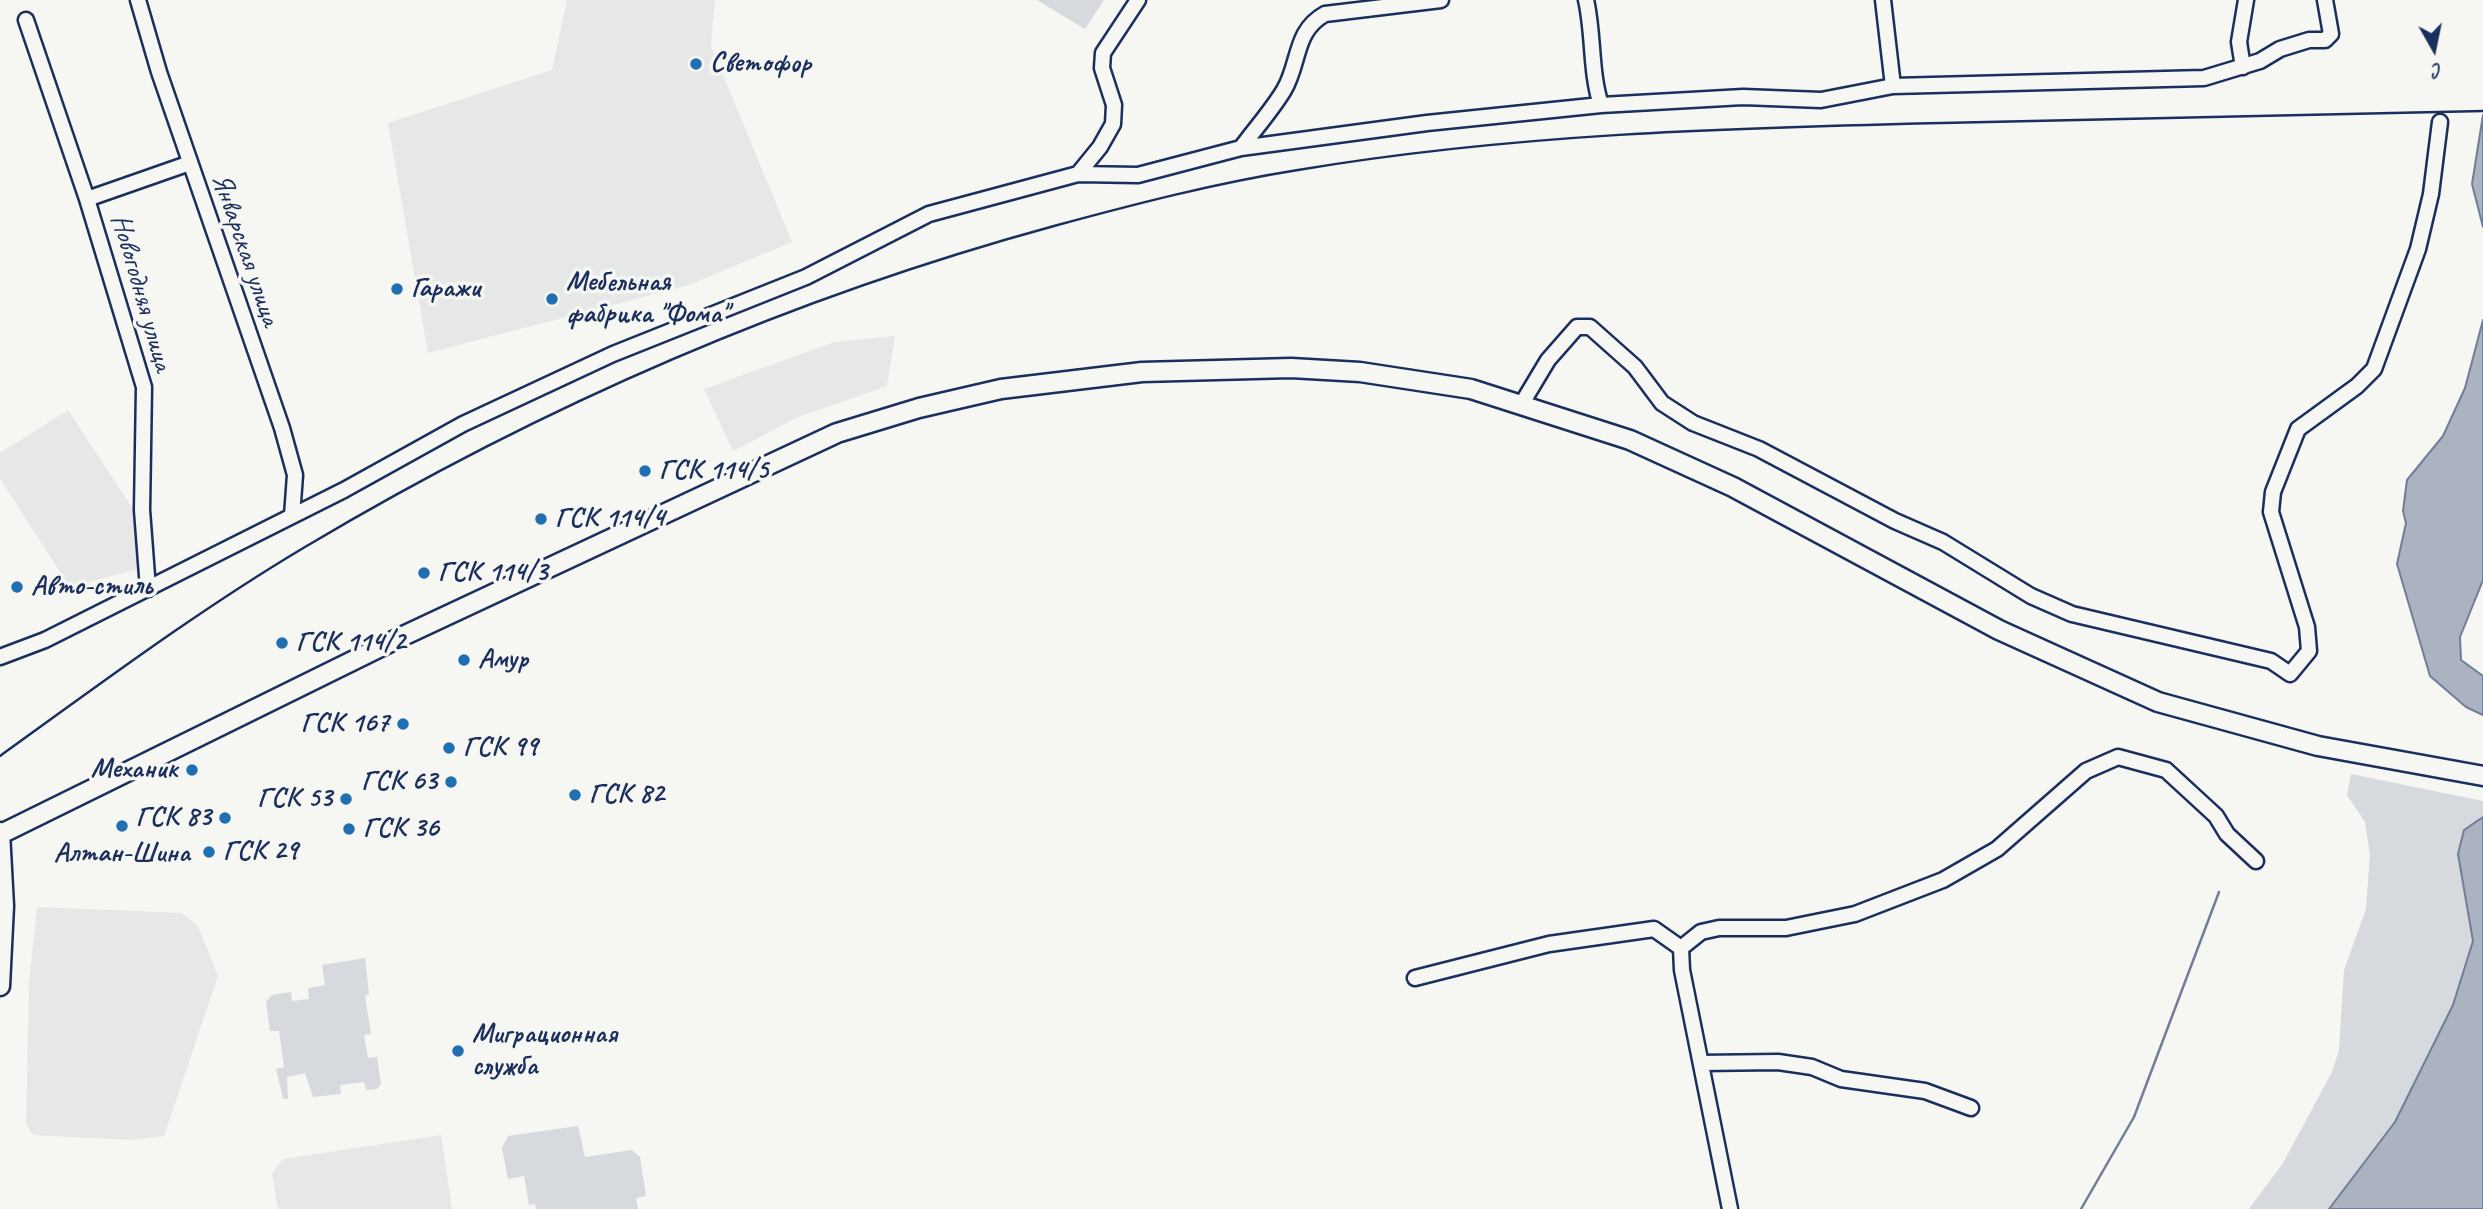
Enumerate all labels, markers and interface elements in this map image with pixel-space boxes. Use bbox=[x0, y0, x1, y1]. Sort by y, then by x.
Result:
north arrow bbox=[2399, 14, 2469, 84]
place label: Светофор bbox=[710, 47, 811, 81]
marker: Светофор bbox=[688, 56, 704, 72]
text: С bbox=[2431, 57, 2444, 82]
street label: Январская улица bbox=[203, 169, 287, 331]
street label: Новогодняя улица bbox=[103, 211, 179, 375]
place label: Мебельная фабрика "Фома" bbox=[566, 266, 728, 332]
place label: Гаражи bbox=[411, 272, 480, 306]
marker: Гаражи bbox=[389, 281, 405, 297]
marker: Мебельная фабрика "Фома" bbox=[544, 291, 560, 307]
place label: ГСК 114/5 bbox=[659, 454, 768, 488]
marker: ГСК 114/5 bbox=[637, 463, 653, 479]
place label: ГСК 114/4 bbox=[555, 502, 665, 536]
marker: ГСК 114/4 bbox=[533, 511, 549, 527]
place label: ГСК 114/3 bbox=[438, 556, 548, 590]
marker: ГСК 114/3 bbox=[416, 565, 432, 581]
place label: Авто-стиль bbox=[31, 570, 153, 604]
marker: Авто-стиль bbox=[9, 579, 25, 595]
place label: ГСК 114/2 bbox=[296, 626, 406, 660]
marker: ГСК 114/2 bbox=[274, 635, 290, 651]
place label: Амур bbox=[478, 643, 528, 677]
marker: Амур bbox=[456, 652, 472, 668]
place label: ГСК 167 bbox=[301, 707, 389, 741]
marker: ГСК 167 bbox=[395, 716, 411, 732]
place label: ГСК 99 bbox=[463, 731, 538, 765]
marker: ГСК 99 bbox=[441, 740, 457, 756]
place label: Механик bbox=[91, 753, 178, 787]
marker: Механик bbox=[184, 762, 200, 778]
place label: ГСК 63 bbox=[361, 765, 437, 799]
marker: ГСК 63 bbox=[443, 774, 459, 790]
place label: ГСК 82 bbox=[589, 778, 664, 812]
place label: ГСК 53 bbox=[257, 782, 332, 816]
marker: ГСК 82 bbox=[567, 787, 583, 803]
marker: ГСК 53 bbox=[338, 791, 354, 807]
place label: ГСК 83 bbox=[136, 801, 211, 835]
marker: ГСК 83 bbox=[217, 810, 233, 826]
place label: ГСК 36 bbox=[363, 812, 439, 846]
marker: Алтан-Шина bbox=[114, 818, 130, 834]
marker: ГСК 36 bbox=[341, 821, 357, 837]
place label: ГСК 29 bbox=[223, 835, 298, 869]
place label: Алтан-Шина bbox=[54, 837, 190, 871]
marker: ГСК 29 bbox=[201, 844, 217, 860]
place label: Миграционная служба bbox=[472, 1018, 617, 1084]
marker: Миграционная служба bbox=[450, 1043, 466, 1059]

